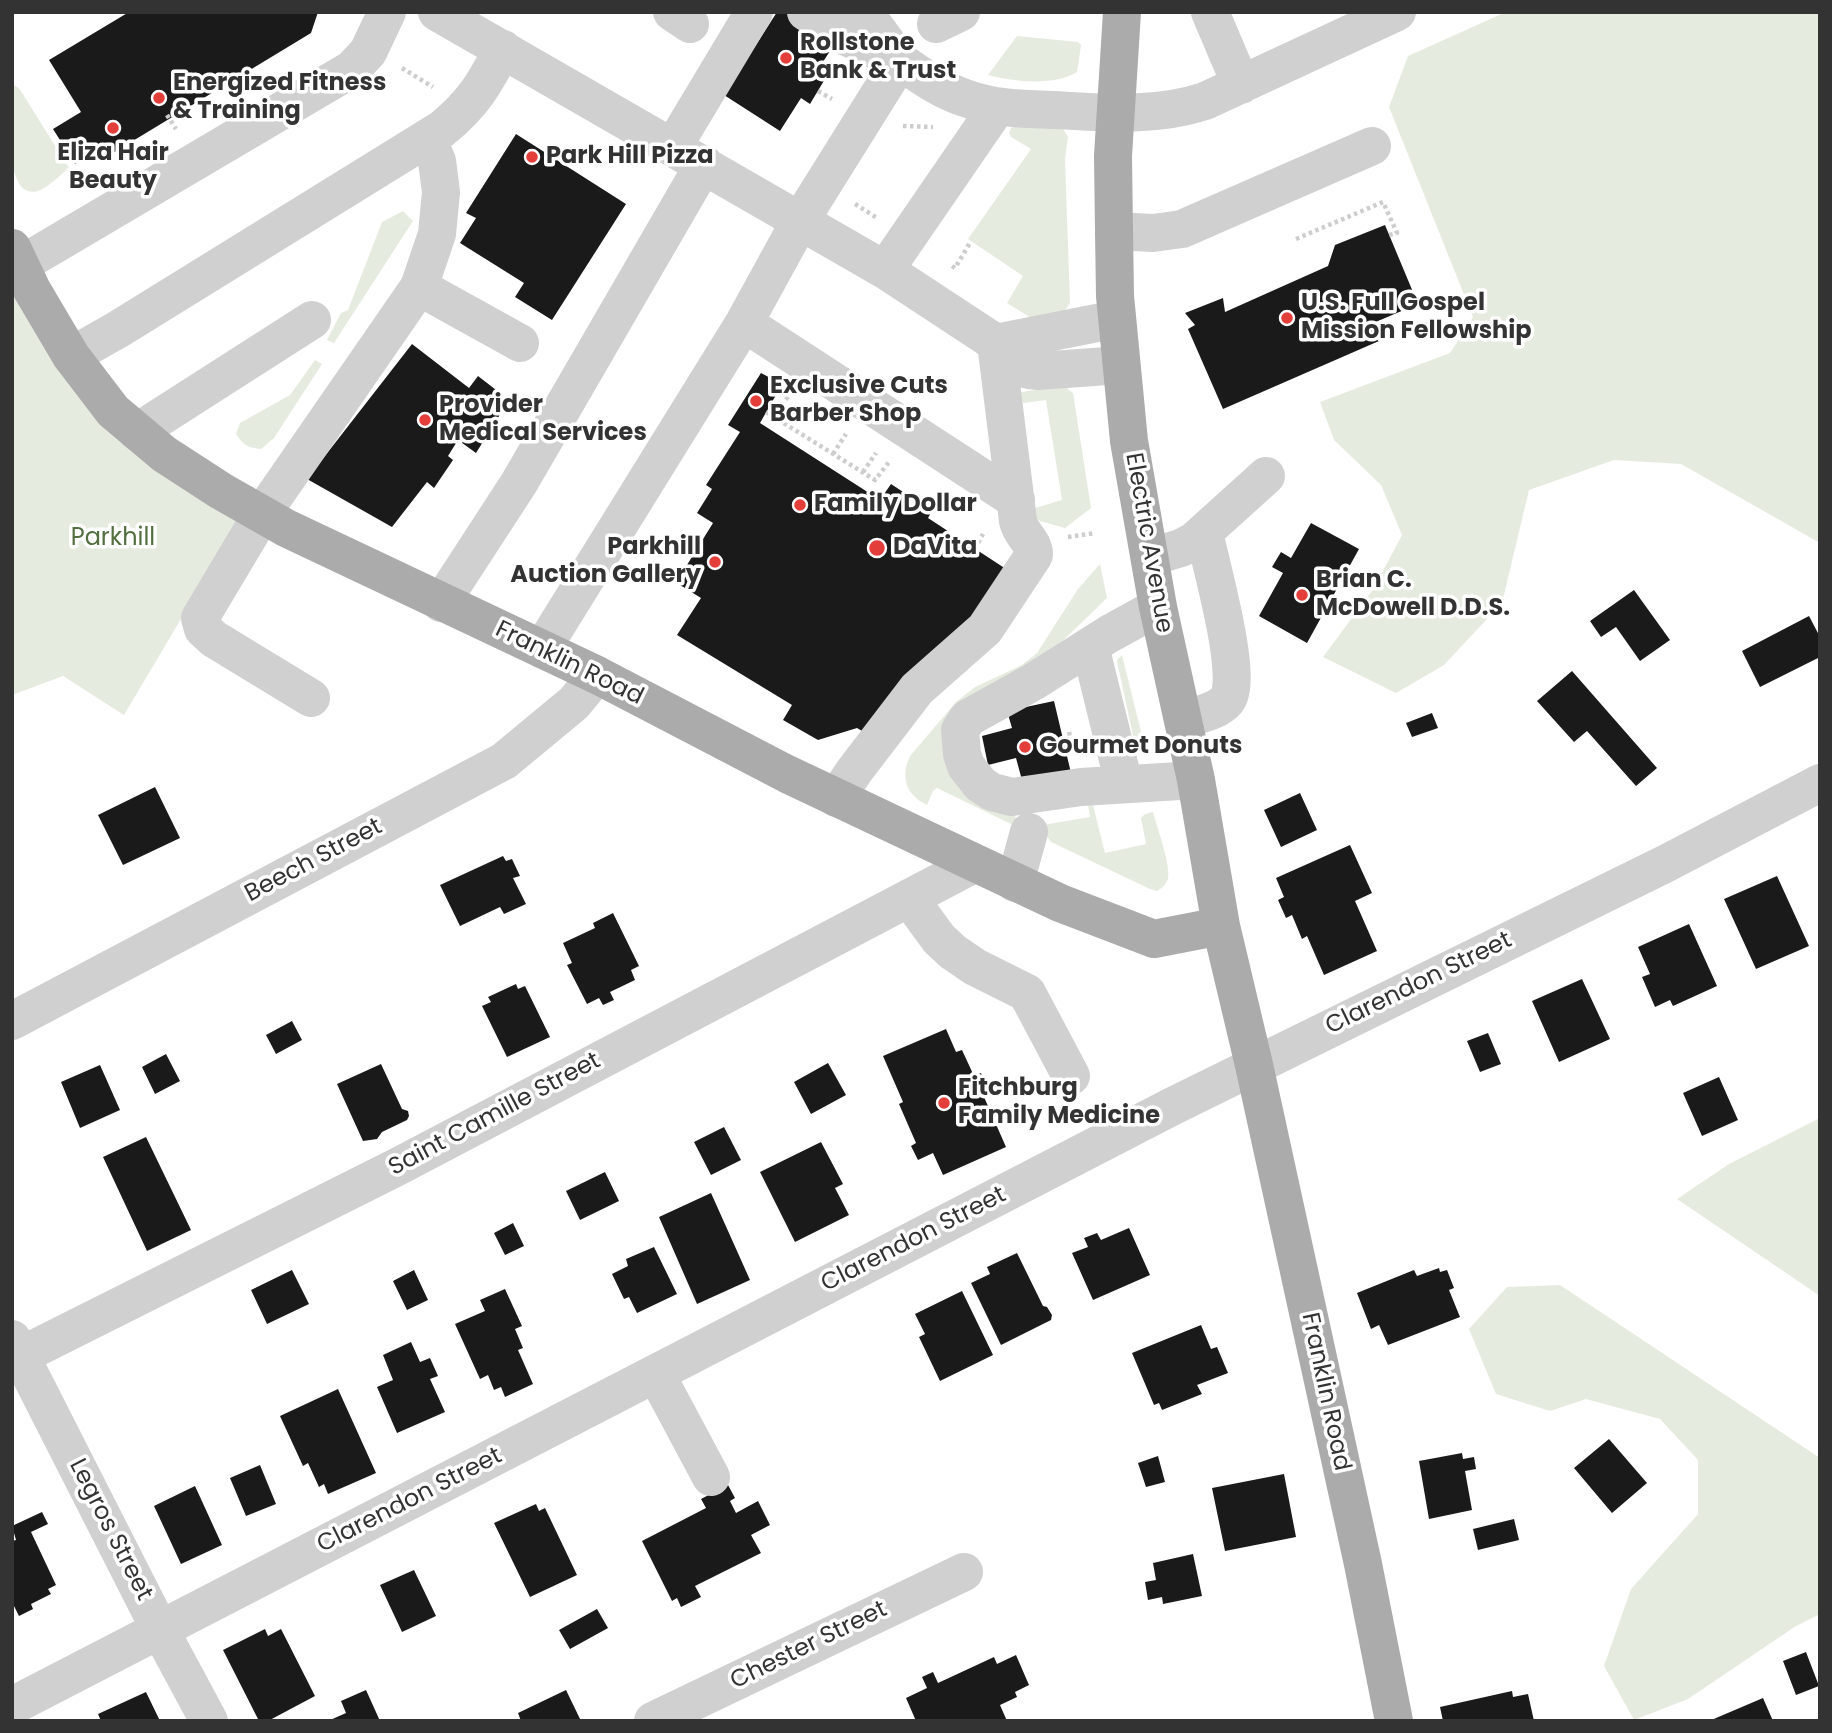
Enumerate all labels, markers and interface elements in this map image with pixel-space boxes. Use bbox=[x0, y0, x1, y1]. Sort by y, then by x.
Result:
place label: Rollstone Bank & Trust bbox=[800, 30, 956, 86]
marker: Rollstone Bank & Trust bbox=[778, 50, 794, 66]
place label: Energized Fitness & Training bbox=[173, 70, 386, 126]
marker: Energized Fitness & Training bbox=[151, 90, 167, 106]
marker: Eliza Hair Beauty bbox=[105, 120, 121, 136]
place label: Eliza Hair Beauty bbox=[57, 140, 169, 196]
place label: Park Hill Pizza bbox=[546, 143, 713, 171]
marker: Park Hill Pizza bbox=[524, 149, 540, 165]
place label: U.S. Full Gospel Mission Fellowship bbox=[1301, 290, 1532, 346]
marker: U.S. Full Gospel Mission Fellowship bbox=[1279, 310, 1295, 326]
place label: Exclusive Cuts Barber Shop bbox=[770, 373, 948, 429]
place label: Provider Medical Services bbox=[439, 392, 647, 448]
marker: Exclusive Cuts Barber Shop bbox=[748, 393, 764, 409]
marker: Provider Medical Services bbox=[417, 412, 433, 428]
street label: Electric Avenue bbox=[1118, 451, 1178, 635]
place label: Family Dollar bbox=[814, 491, 977, 519]
marker: Family Dollar bbox=[792, 497, 808, 513]
park label: Parkhill bbox=[71, 525, 155, 553]
place label: Parkhill Auction Gallery bbox=[510, 534, 701, 590]
place label: DaVita bbox=[893, 534, 977, 562]
marker: DaVita bbox=[867, 538, 887, 558]
marker: Parkhill Auction Gallery bbox=[707, 554, 723, 570]
place label: Brian C. McDowell D.D.S. bbox=[1316, 567, 1510, 623]
marker: Brian C. McDowell D.D.S. bbox=[1294, 587, 1310, 603]
street label: Franklin Road bbox=[490, 616, 648, 712]
place label: Gourmet Donuts bbox=[1039, 733, 1242, 761]
marker: Gourmet Donuts bbox=[1017, 739, 1033, 755]
street label: Beech Street bbox=[241, 813, 387, 909]
street label: Clarendon Street bbox=[1321, 926, 1517, 1042]
street label: Saint Camille Street bbox=[384, 1047, 606, 1183]
place label: Fitchburg Family Medicine bbox=[958, 1075, 1160, 1131]
marker: Fitchburg Family Medicine bbox=[936, 1095, 952, 1111]
street label: Clarendon Street bbox=[817, 1181, 1011, 1299]
street label: Franklin Road bbox=[1294, 1310, 1356, 1474]
street label: Clarendon Street bbox=[313, 1442, 507, 1560]
street label: Legros Street bbox=[62, 1454, 158, 1606]
street label: Chester Street bbox=[726, 1596, 892, 1696]

